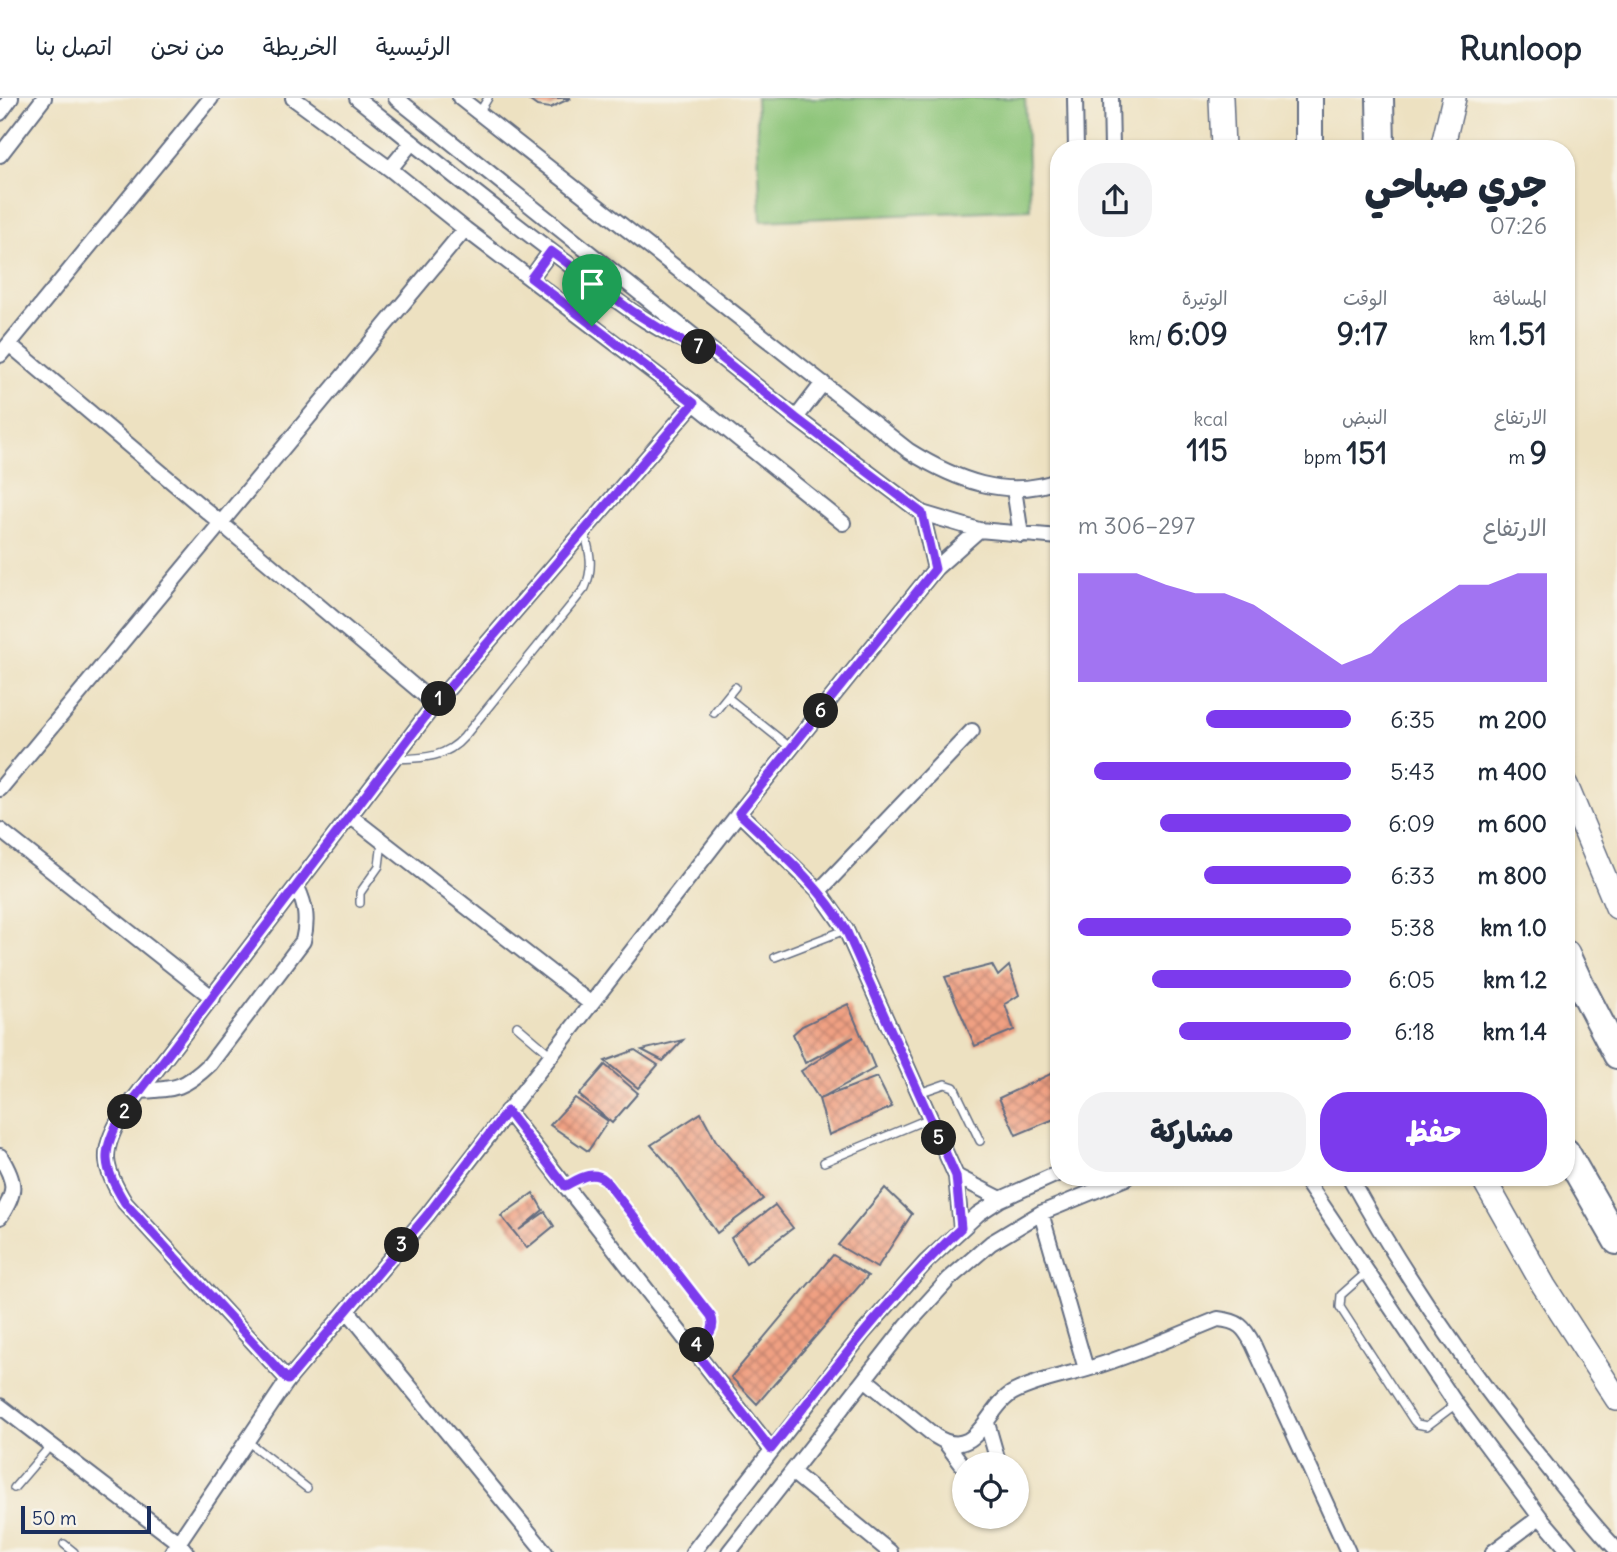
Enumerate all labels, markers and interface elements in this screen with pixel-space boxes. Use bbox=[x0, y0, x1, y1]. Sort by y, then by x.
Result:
text: Runloop bbox=[1460, 27, 1582, 69]
text: اتصل بنا bbox=[35, 31, 113, 61]
text: من نحن bbox=[151, 31, 225, 61]
text: الخريطة bbox=[263, 31, 338, 61]
text: الرئيسية bbox=[376, 31, 451, 61]
text: جري صباحي bbox=[1365, 161, 1547, 208]
button: share bbox=[1078, 163, 1152, 237]
text: 07:26 bbox=[1490, 211, 1547, 240]
pin bbox=[562, 254, 622, 326]
icon: arrive bbox=[573, 265, 611, 303]
text: الوتيرة bbox=[1182, 286, 1228, 310]
text: الوقت bbox=[1343, 286, 1387, 310]
text: المسافة bbox=[1493, 286, 1547, 310]
text: 6:09 bbox=[1167, 315, 1228, 353]
text: 9:17 bbox=[1337, 315, 1387, 353]
text: 1.51 bbox=[1500, 315, 1547, 353]
text: /km bbox=[1129, 326, 1167, 350]
text: km bbox=[1469, 326, 1500, 350]
pin: 7 bbox=[682, 330, 716, 364]
text: 7 bbox=[694, 334, 703, 358]
text: النبض bbox=[1342, 405, 1387, 429]
text: الارتفاع bbox=[1494, 405, 1547, 429]
text: kcal bbox=[1193, 407, 1228, 431]
text: 115 bbox=[1187, 431, 1228, 469]
text: 151 bbox=[1346, 434, 1387, 472]
text: 9 bbox=[1530, 434, 1547, 472]
text: bpm bbox=[1304, 445, 1346, 469]
text: m bbox=[1509, 445, 1530, 469]
text: 297–306 m bbox=[1078, 511, 1195, 540]
text: الارتفاع bbox=[1483, 513, 1547, 542]
pin: 1 bbox=[422, 682, 457, 716]
text: 1 bbox=[435, 686, 442, 710]
pin: 6 bbox=[804, 694, 838, 728]
text: 6 bbox=[815, 698, 826, 722]
text: 6:35 bbox=[1390, 705, 1435, 734]
text: 200 m bbox=[1478, 705, 1547, 734]
text: 5:43 bbox=[1390, 757, 1435, 786]
text: 400 m bbox=[1478, 757, 1547, 786]
text: 6:09 bbox=[1388, 809, 1435, 838]
text: 600 m bbox=[1478, 809, 1547, 838]
text: 6:33 bbox=[1390, 861, 1435, 890]
text: 800 m bbox=[1478, 861, 1547, 890]
text: 5:38 bbox=[1390, 913, 1435, 942]
text: 1.0 km bbox=[1481, 913, 1547, 942]
text: 6:05 bbox=[1388, 965, 1435, 994]
text: 1.2 km bbox=[1483, 965, 1547, 994]
text: 6:18 bbox=[1394, 1017, 1435, 1046]
text: 1.4 km bbox=[1483, 1017, 1547, 1046]
button: مشاركة bbox=[1078, 1092, 1306, 1172]
button: حفظ bbox=[1320, 1092, 1547, 1172]
pin: 2 bbox=[108, 1094, 142, 1130]
text: 2 bbox=[119, 1099, 130, 1123]
pin: 5 bbox=[922, 1121, 956, 1156]
text: 5 bbox=[933, 1125, 944, 1149]
pin: 3 bbox=[384, 1228, 420, 1262]
text: 3 bbox=[396, 1232, 407, 1256]
pin: 4 bbox=[680, 1328, 714, 1362]
text: 4 bbox=[691, 1332, 702, 1356]
map controls bbox=[952, 1452, 1029, 1529]
button: locate bbox=[952, 1452, 1029, 1529]
scale bar bbox=[21, 1503, 150, 1535]
text: 50 m bbox=[32, 1506, 77, 1530]

